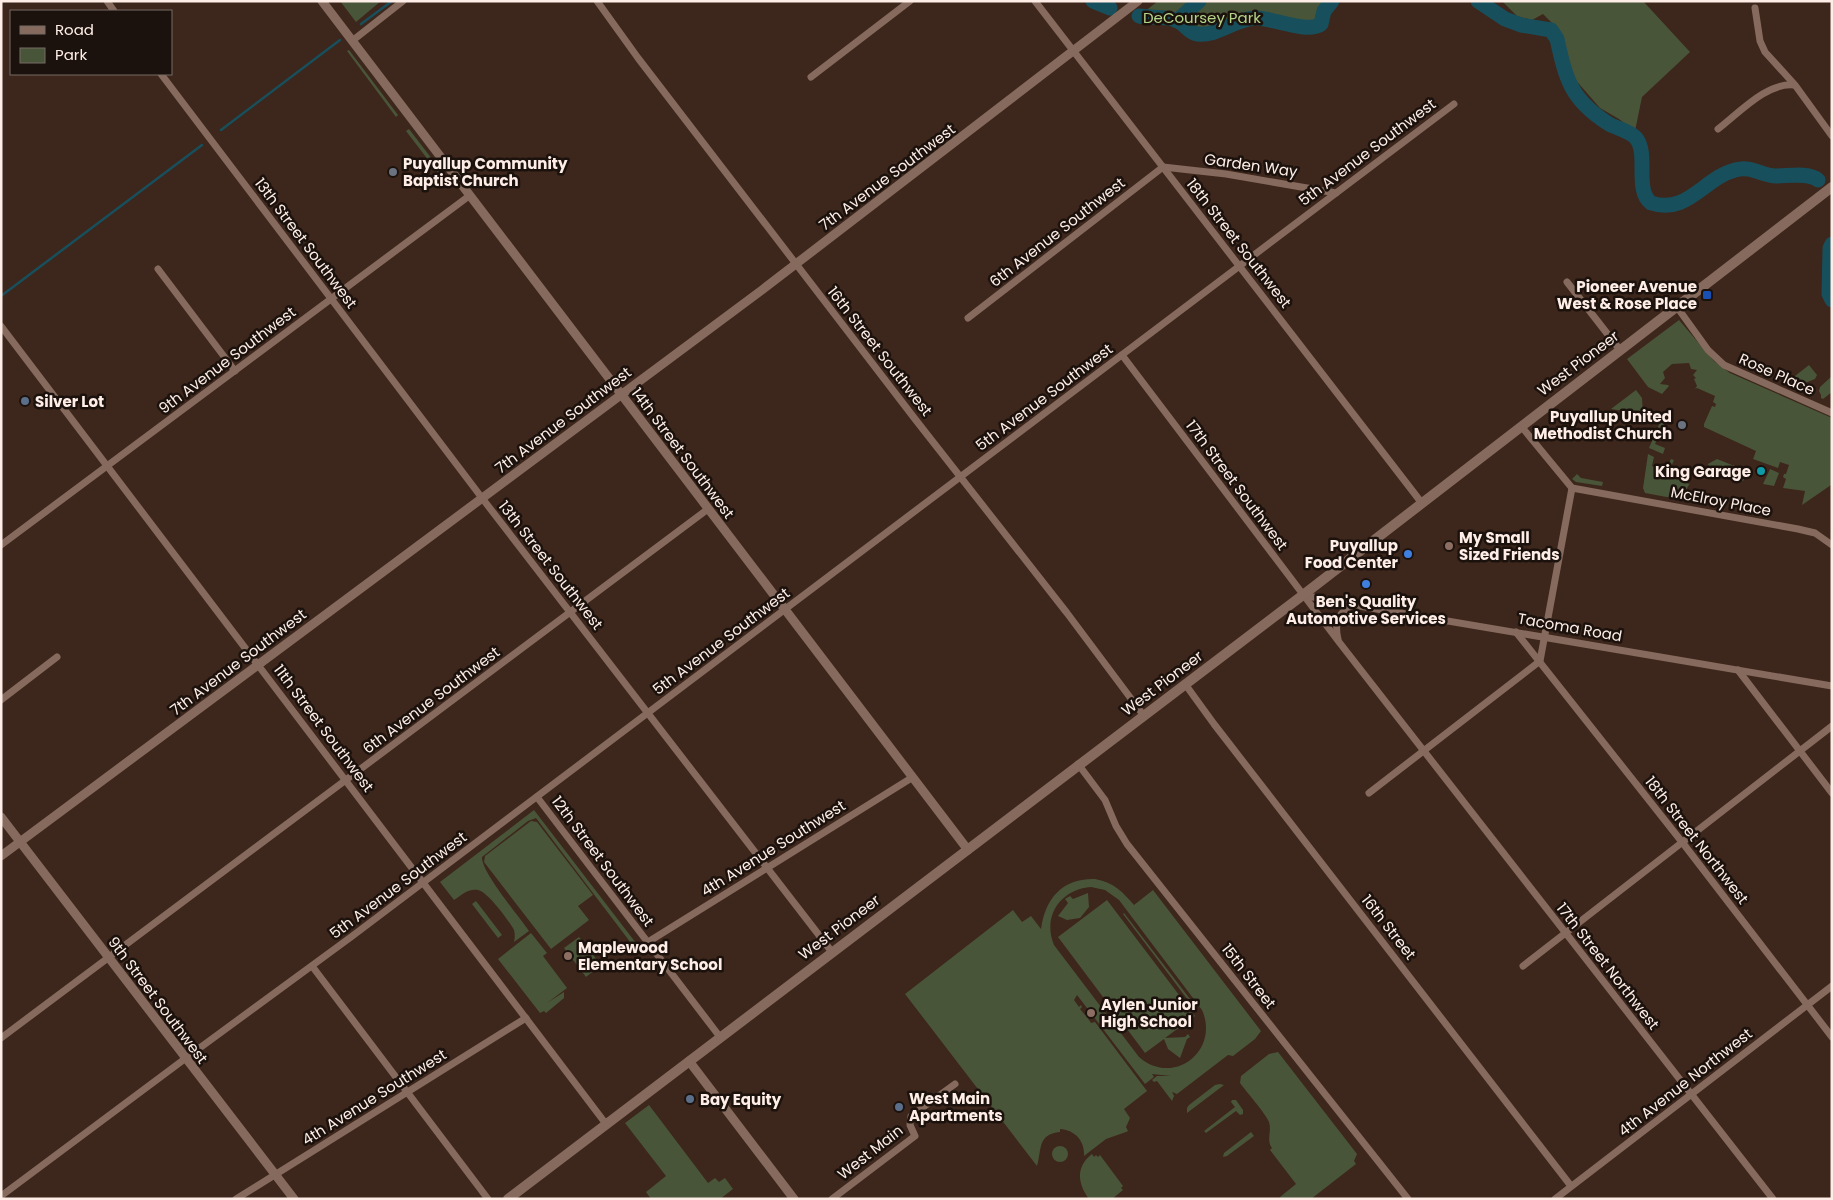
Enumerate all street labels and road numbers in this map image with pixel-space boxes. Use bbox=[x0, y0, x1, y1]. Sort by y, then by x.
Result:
street label: 5th Avenue Southwest bbox=[1294, 93, 1440, 211]
street label: 7th Avenue Southwest bbox=[815, 119, 959, 235]
street label: Garden Way bbox=[1203, 148, 1299, 182]
street label: 6th Avenue Southwest bbox=[985, 172, 1129, 292]
street label: 13th Street Southwest bbox=[250, 173, 362, 313]
street label: 18th Street Southwest bbox=[1182, 174, 1296, 312]
street label: 16th Street Southwest bbox=[823, 282, 937, 420]
street label: 9th Avenue Southwest bbox=[154, 301, 300, 419]
street label: West Pioneer bbox=[1533, 325, 1623, 401]
street label: 5th Avenue Southwest bbox=[971, 338, 1117, 456]
street label: Rose Place bbox=[1736, 348, 1818, 400]
street label: 7th Avenue Southwest bbox=[491, 362, 635, 478]
street label: 14th Street Southwest bbox=[627, 383, 739, 523]
street label: 17th Street Southwest bbox=[1181, 416, 1293, 554]
street label: McElroy Place bbox=[1669, 481, 1773, 521]
street label: 13th Street Southwest bbox=[494, 496, 608, 634]
street label: 5th Avenue Southwest bbox=[648, 582, 794, 700]
street label: 7th Avenue Southwest bbox=[166, 604, 310, 720]
street label: Tacoma Road bbox=[1516, 607, 1624, 647]
street label: 6th Avenue Southwest bbox=[358, 641, 504, 759]
street label: West Pioneer bbox=[1117, 645, 1207, 721]
street label: 11th Street Southwest bbox=[269, 660, 379, 796]
street label: 18th Street Northwest bbox=[1640, 772, 1754, 908]
street label: 12th Street Southwest bbox=[547, 791, 659, 931]
street label: 4th Avenue Southwest bbox=[697, 795, 849, 901]
street label: 5th Avenue Southwest bbox=[325, 826, 471, 944]
street label: West Pioneer bbox=[794, 889, 884, 965]
street label: 16th Street bbox=[1357, 890, 1421, 964]
street label: 17th Street Northwest bbox=[1552, 898, 1664, 1034]
street label: 9th Street Southwest bbox=[103, 932, 213, 1068]
street label: 15th Street bbox=[1217, 939, 1281, 1013]
street label: 4th Avenue Northwest bbox=[1614, 1023, 1756, 1141]
street label: 4th Avenue Southwest bbox=[298, 1044, 450, 1150]
street label: West Main bbox=[833, 1120, 907, 1184]

